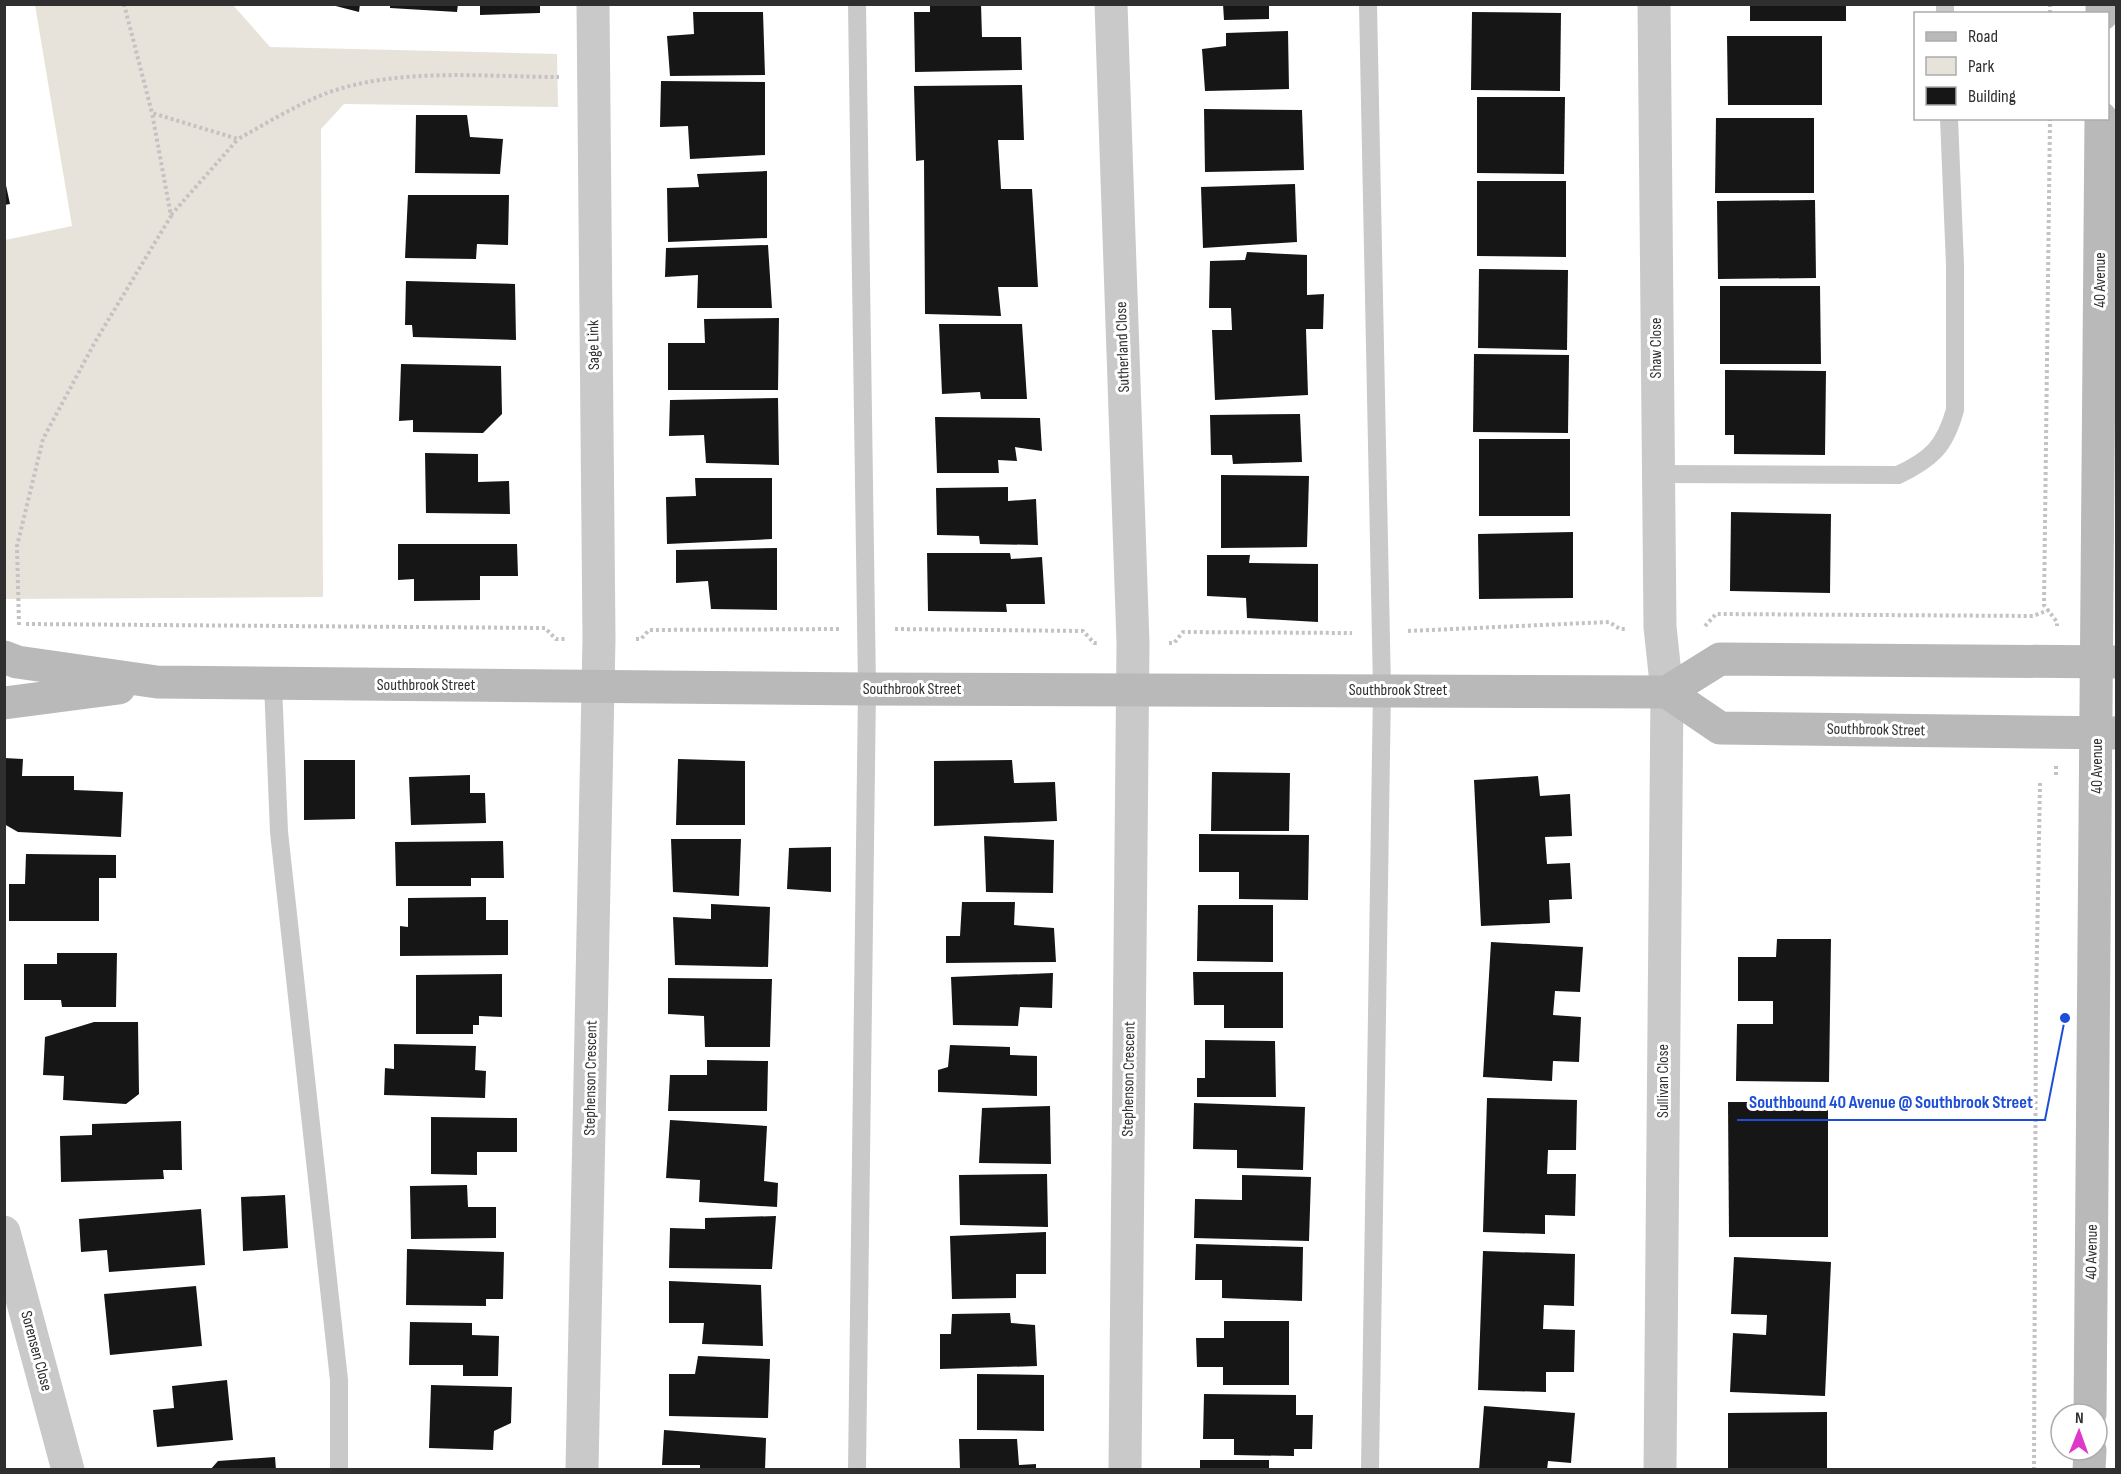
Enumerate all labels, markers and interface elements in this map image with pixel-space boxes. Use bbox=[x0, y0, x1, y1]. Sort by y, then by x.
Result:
legend bbox=[1914, 12, 2109, 120]
text: Road bbox=[1968, 26, 1998, 47]
text: Park bbox=[1968, 56, 1994, 77]
text: Building bbox=[1968, 86, 2016, 107]
street label: 40 Avenue bbox=[2091, 252, 2110, 308]
street label: Sutherland Close bbox=[1112, 301, 1134, 393]
street label: Shaw Close bbox=[1647, 318, 1666, 378]
street label: Sage Link bbox=[584, 320, 604, 370]
street label: Southbrook Street bbox=[377, 676, 475, 695]
street label: Southbrook Street bbox=[863, 680, 961, 699]
street label: Southbrook Street bbox=[1349, 681, 1447, 700]
street label: Southbrook Street bbox=[1827, 720, 1926, 740]
street label: 40 Avenue bbox=[2088, 738, 2107, 794]
street label: Stephenson Crescent bbox=[580, 1020, 602, 1136]
street label: Stephenson Crescent bbox=[1118, 1021, 1140, 1137]
street label: Sullivan Close bbox=[1654, 1044, 1673, 1118]
callout: Southbound 40 Avenue @ Southbrook Street bbox=[1737, 1084, 2045, 1120]
text: Southbound 40 Avenue @ Southbrook Street bbox=[1749, 1092, 2033, 1113]
street label: 40 Avenue bbox=[2082, 1224, 2102, 1280]
street label: Sorensen Close bbox=[16, 1309, 56, 1393]
north arrow bbox=[2049, 1402, 2109, 1462]
text: N bbox=[2075, 1409, 2084, 1428]

